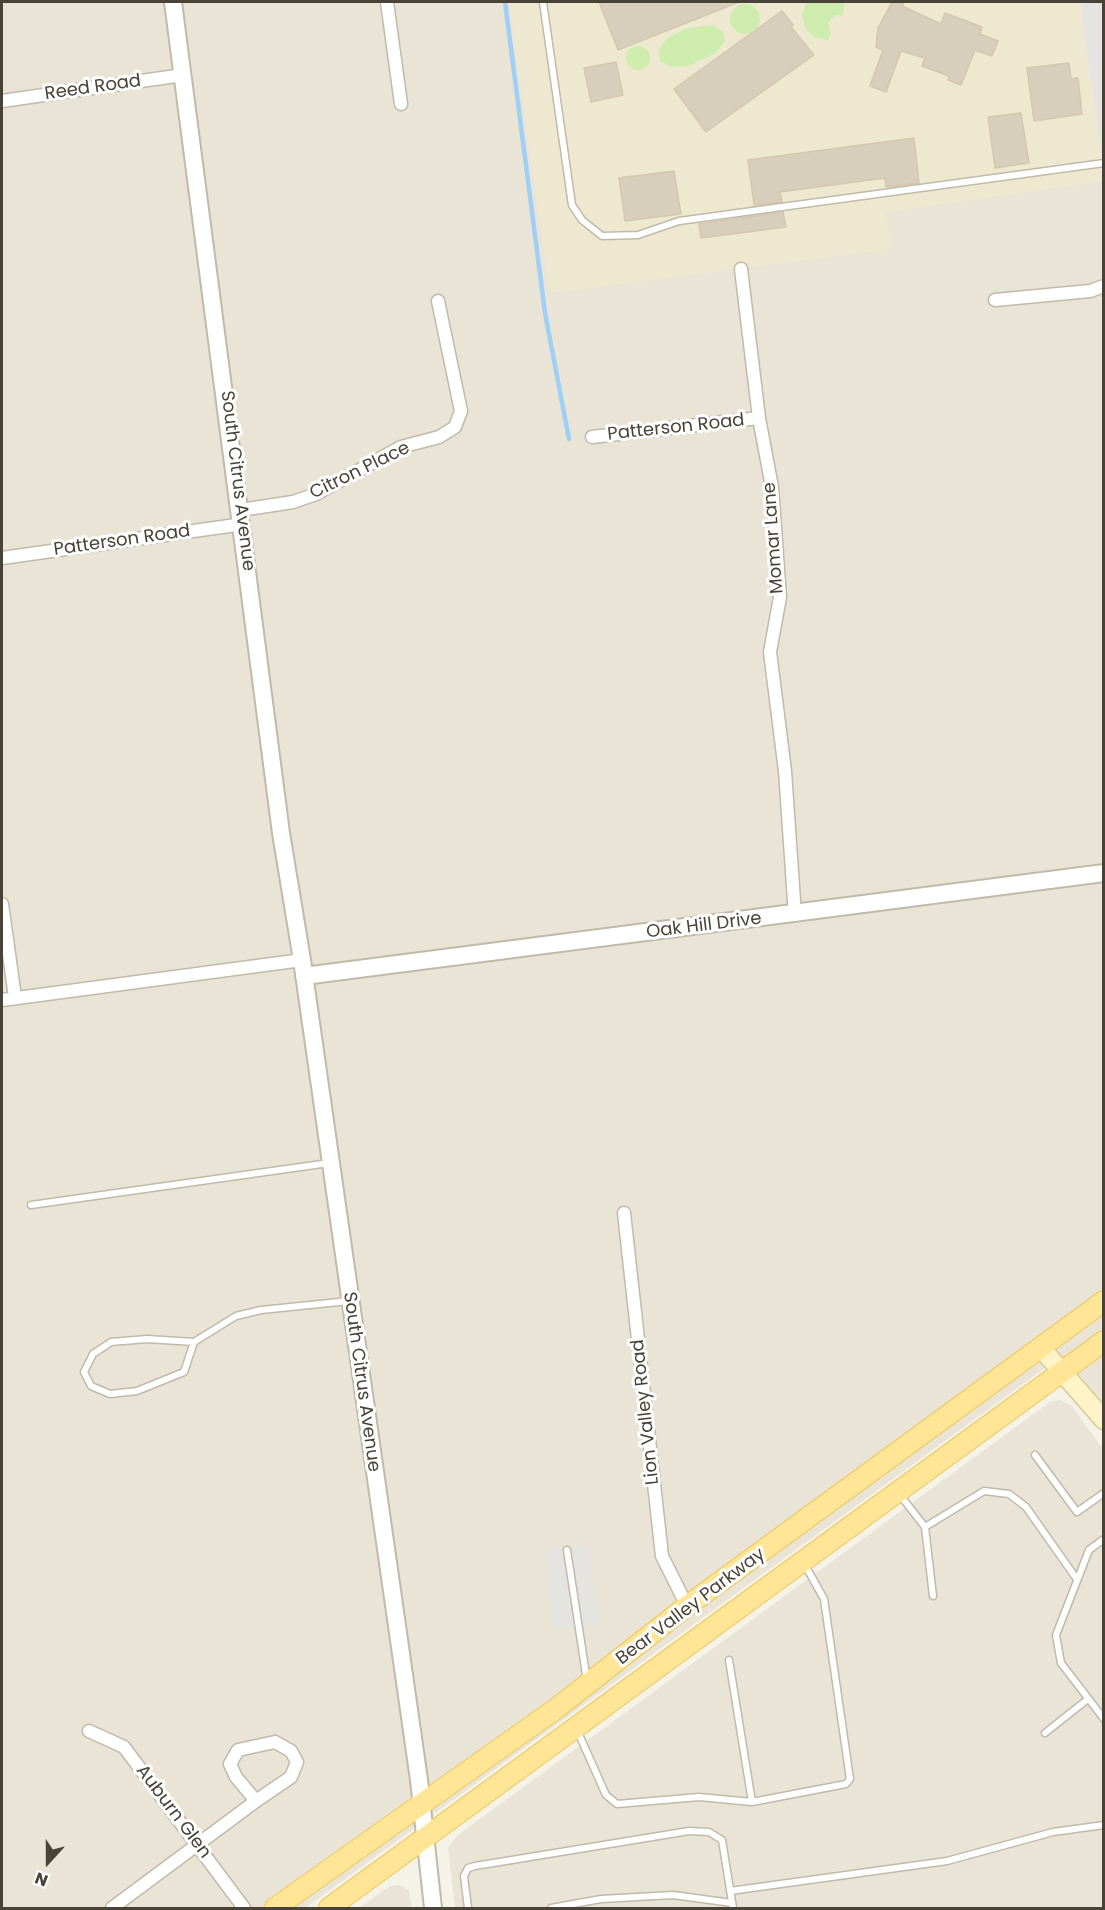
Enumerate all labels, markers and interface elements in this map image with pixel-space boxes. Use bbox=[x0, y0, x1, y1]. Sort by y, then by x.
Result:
street label: Reed Road bbox=[43, 71, 143, 105]
street label: South Citrus Avenue bbox=[215, 390, 259, 572]
street label: Patterson Road bbox=[606, 410, 746, 446]
street label: Citron Place bbox=[306, 438, 414, 504]
street label: Momar Lane bbox=[759, 481, 789, 595]
street label: Patterson Road bbox=[52, 521, 192, 561]
street label: Oak Hill Drive bbox=[645, 908, 763, 944]
street label: South Citrus Avenue bbox=[338, 1291, 384, 1473]
street label: Lion Valley Road bbox=[628, 1338, 664, 1486]
street label: Bear Valley Parkway bbox=[612, 1544, 770, 1670]
street label: Auburn Glen bbox=[131, 1761, 215, 1863]
north arrow bbox=[18, 1832, 78, 1892]
text: N bbox=[32, 1866, 51, 1892]

